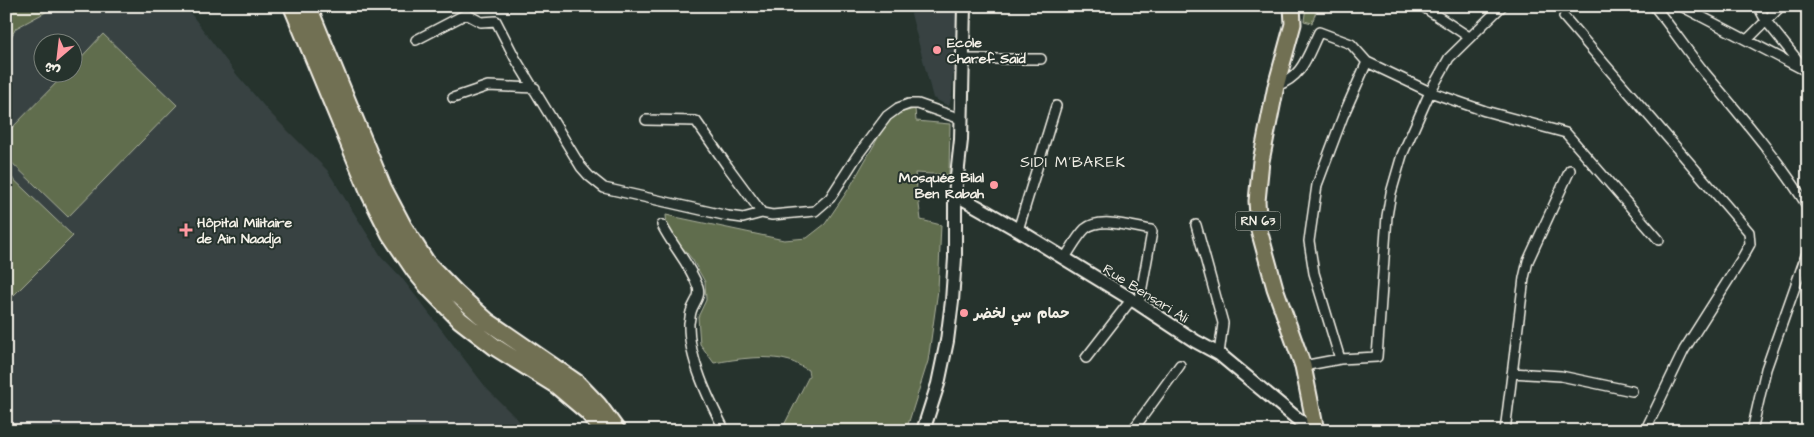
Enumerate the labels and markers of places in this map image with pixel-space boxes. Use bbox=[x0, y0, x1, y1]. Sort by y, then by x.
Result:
place label: Ecole Charef Saïd bbox=[947, 33, 1026, 69]
marker: Ecole Charef Saïd bbox=[931, 44, 943, 56]
place label: Mosquée Bilal Ben Rabah bbox=[899, 168, 985, 204]
marker: Mosquée Bilal Ben Rabah bbox=[988, 179, 1000, 191]
place label: Hôpital Militaire de Ain Naadja bbox=[196, 213, 293, 249]
marker: Hôpital Militaire de Ain Naadja bbox=[179, 223, 193, 237]
place label: حمام سي لخضر bbox=[972, 304, 1069, 326]
marker: حمام سي لخضر bbox=[958, 307, 970, 319]

